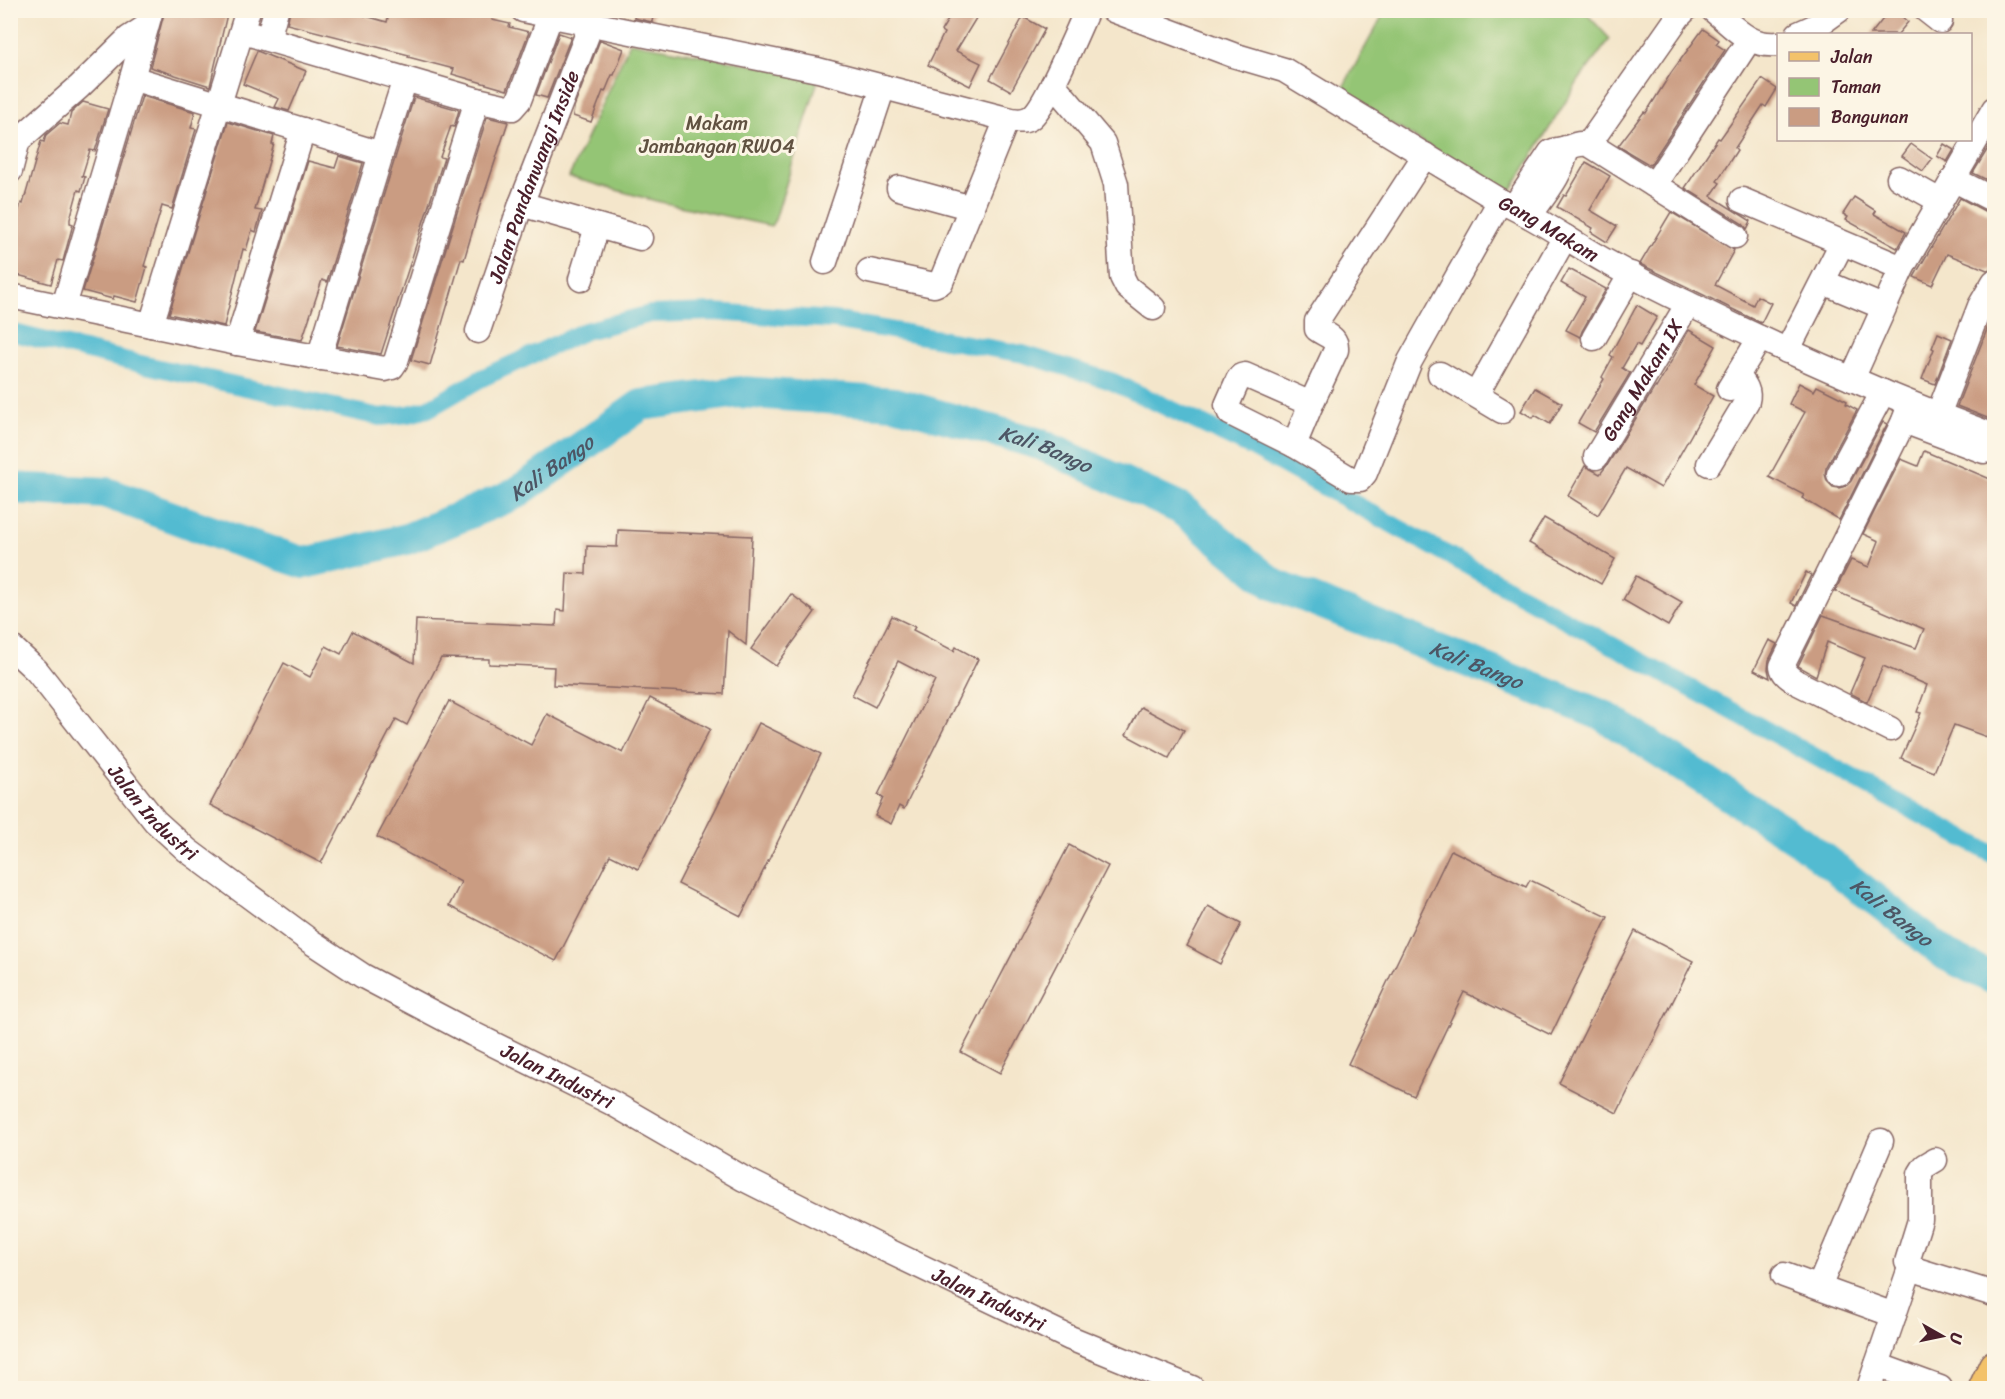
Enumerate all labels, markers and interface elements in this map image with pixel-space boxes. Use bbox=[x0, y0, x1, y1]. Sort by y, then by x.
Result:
legend bbox=[1777, 33, 1972, 141]
text: Jalan bbox=[1830, 41, 1873, 73]
street label: Jalan Pandanwangi Inside bbox=[478, 65, 589, 289]
text: Taman bbox=[1831, 71, 1881, 103]
text: Bangunan bbox=[1831, 101, 1909, 133]
park label: Makam Jambangan RW04 bbox=[638, 106, 795, 164]
street label: Gang Makam bbox=[1493, 185, 1606, 271]
street label: Gang Makam IX bbox=[1592, 312, 1693, 448]
water label: Kali Bango bbox=[995, 414, 1100, 485]
water label: Kali Bango bbox=[501, 423, 604, 512]
water label: Kali Bango bbox=[1424, 629, 1531, 702]
street label: Jalan Industri bbox=[98, 755, 207, 871]
water label: Kali Bango bbox=[1842, 867, 1943, 959]
street label: Jalan Industri bbox=[494, 1033, 621, 1119]
street label: Jalan Industri bbox=[925, 1257, 1053, 1342]
north arrow bbox=[1912, 1306, 1972, 1366]
text: U bbox=[1941, 1331, 1971, 1347]

